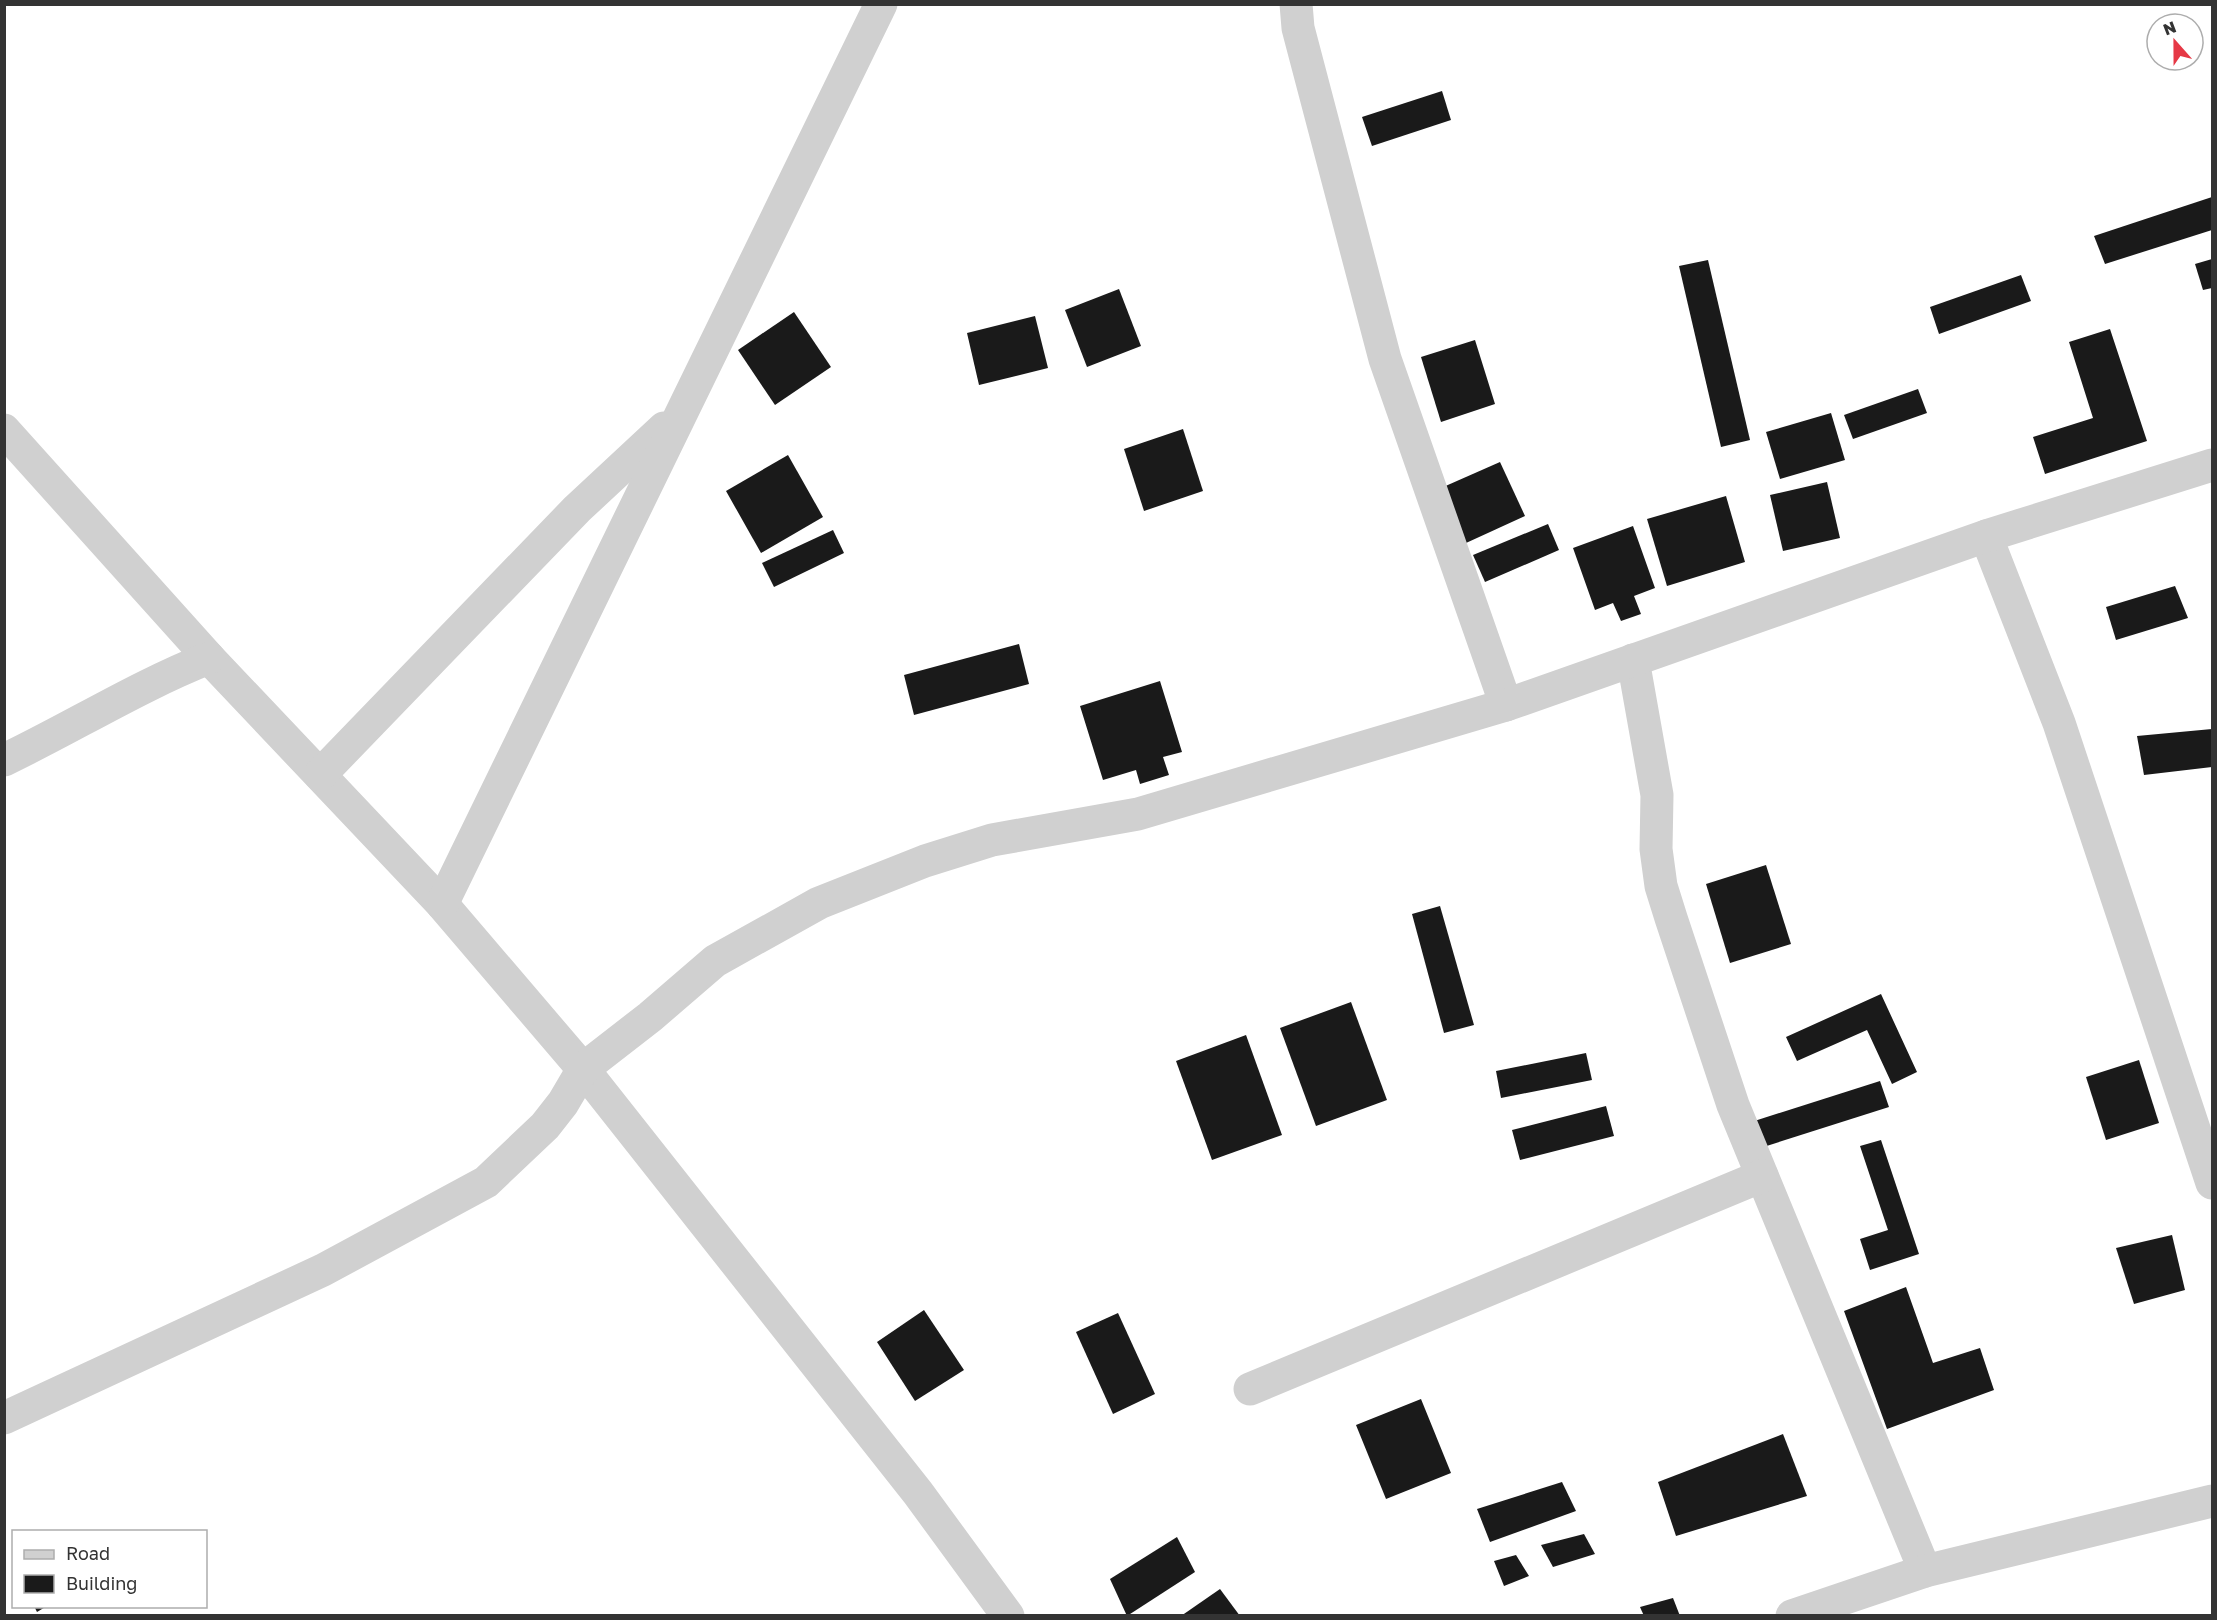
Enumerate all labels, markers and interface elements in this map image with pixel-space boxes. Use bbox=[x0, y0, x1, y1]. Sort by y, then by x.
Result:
north arrow bbox=[2145, 12, 2205, 72]
text: N bbox=[2160, 16, 2179, 40]
legend bbox=[12, 1530, 207, 1608]
text: Road bbox=[66, 1542, 110, 1564]
text: Building bbox=[66, 1572, 137, 1594]

